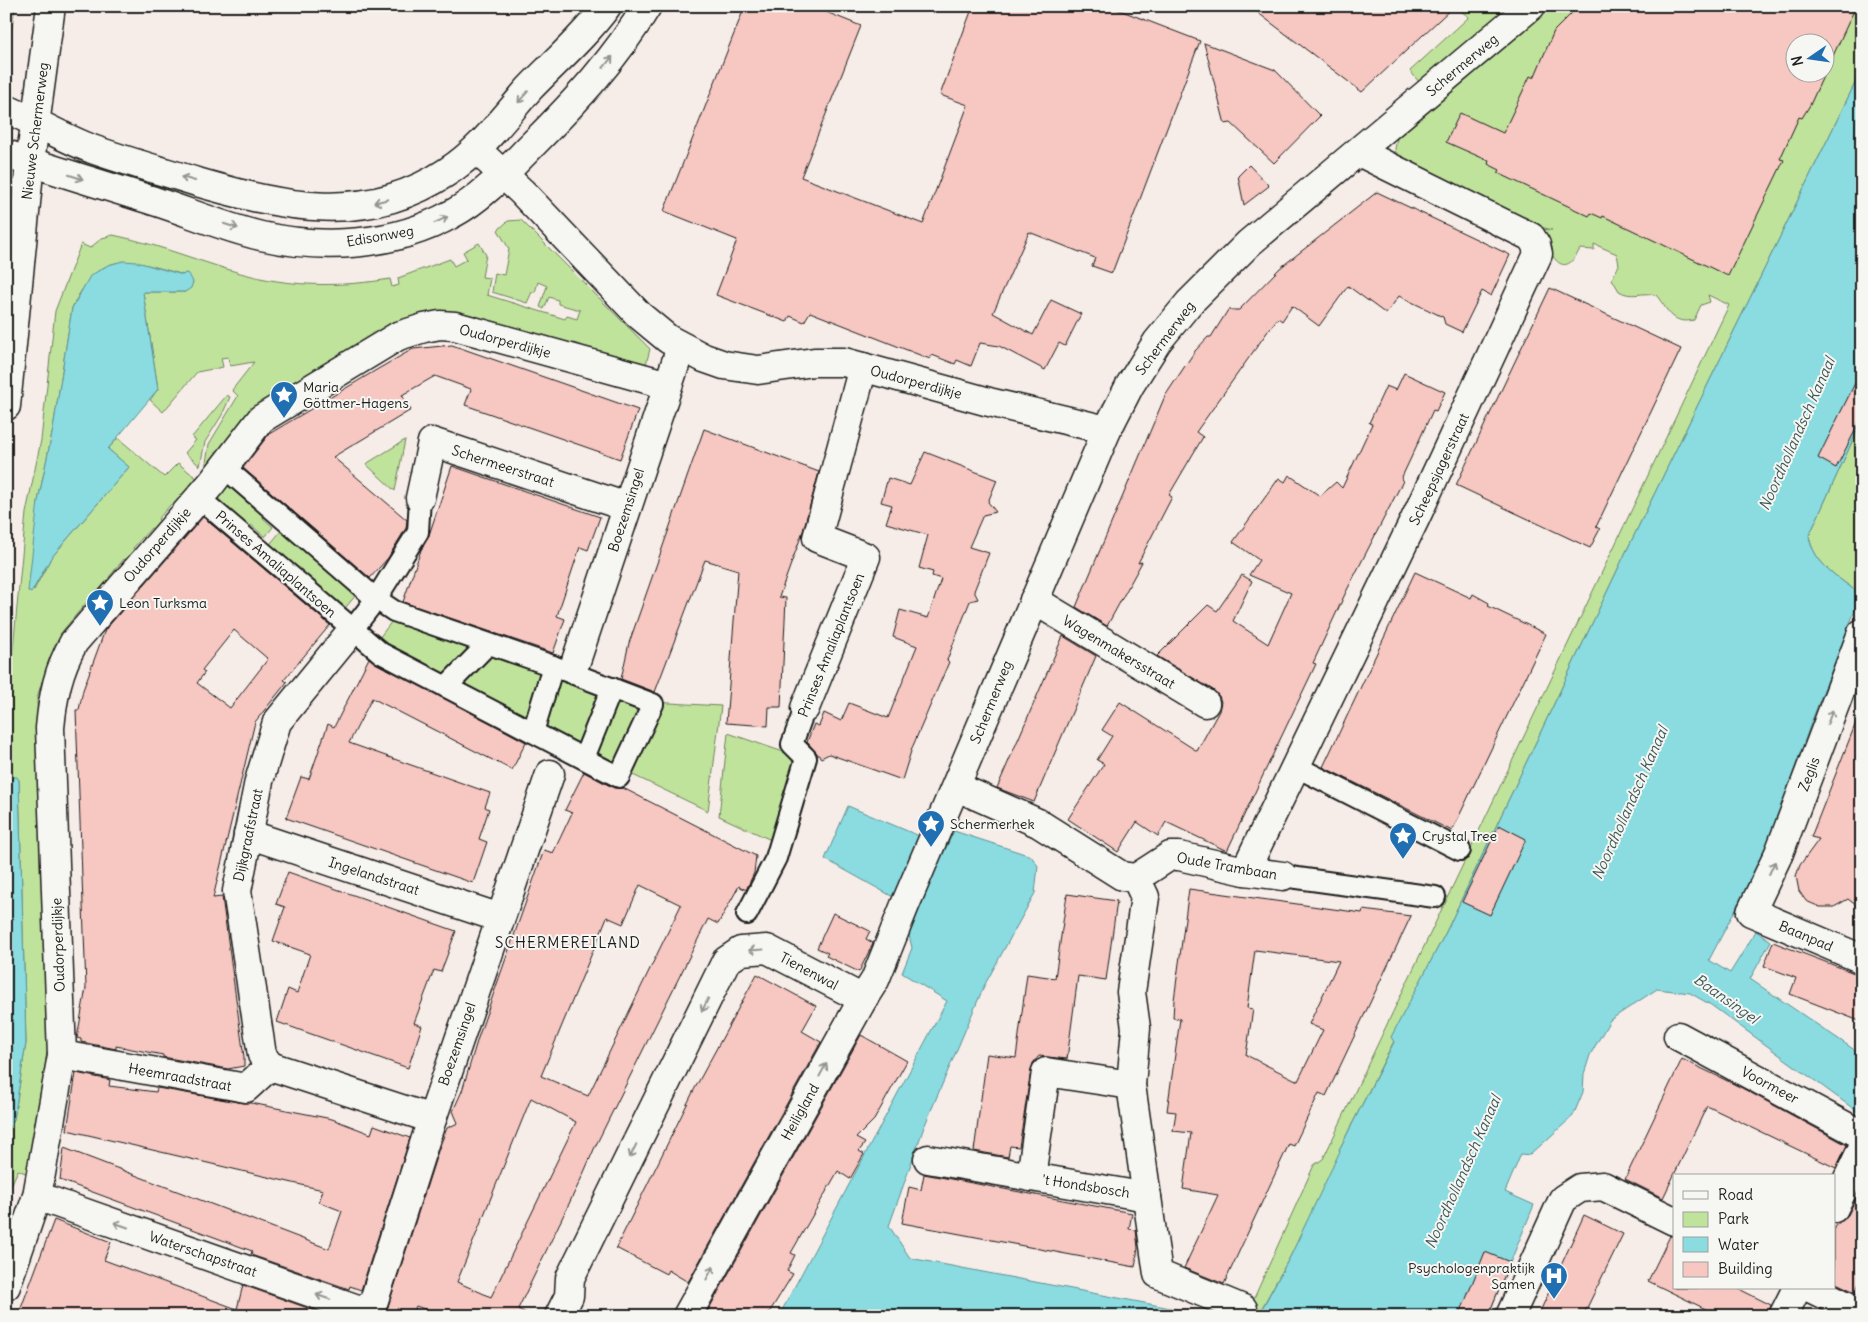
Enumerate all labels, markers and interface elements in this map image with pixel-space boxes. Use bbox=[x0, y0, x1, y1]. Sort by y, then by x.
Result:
street label: Schermerweg bbox=[1422, 30, 1502, 100]
north arrow bbox=[1786, 32, 1836, 82]
text: N bbox=[1787, 54, 1807, 68]
one-way arrow bbox=[603, 56, 614, 69]
street label: Nieuwe Schermerweg bbox=[18, 61, 52, 201]
one-way arrow bbox=[517, 90, 529, 103]
one-way arrow bbox=[68, 172, 84, 182]
one-way arrow bbox=[180, 174, 196, 183]
one-way arrow bbox=[374, 197, 390, 206]
one-way arrow bbox=[433, 215, 448, 225]
street label: Edisonweg bbox=[345, 221, 415, 251]
one-way arrow bbox=[223, 222, 238, 231]
street label: Schermerweg bbox=[1131, 297, 1199, 379]
street label: Oudorperdijkje bbox=[457, 320, 553, 362]
water label: Noordhollandsch Kanaal bbox=[1754, 352, 1840, 513]
street label: Oudorperdijkje bbox=[868, 361, 964, 403]
place label: Maria Göttmer-Hagens bbox=[303, 378, 409, 412]
place icon: Maria Göttmer-Hagens bbox=[269, 380, 299, 419]
street label: Scheepsjagerstraat bbox=[1405, 410, 1473, 528]
street label: Schermeerstraat bbox=[450, 441, 557, 491]
street label: Boezemsingel bbox=[604, 466, 648, 554]
street label: Oudorperdijkje bbox=[119, 504, 195, 586]
street label: Prinses Amaliaplantsoen bbox=[212, 507, 340, 621]
street label: Prinses Amaliaplantsoen bbox=[794, 570, 868, 720]
place icon: Leon Turksma bbox=[85, 588, 115, 627]
place label: Leon Turksma bbox=[119, 594, 207, 612]
street label: Wagenmakersstraat bbox=[1060, 611, 1179, 693]
street label: Schermerweg bbox=[966, 658, 1016, 746]
one-way arrow bbox=[1826, 710, 1835, 725]
water label: Noordhollandsch Kanaal bbox=[1587, 721, 1673, 882]
street label: Zeglis bbox=[1794, 754, 1824, 794]
street label: Dijkgraafstraat bbox=[229, 787, 267, 883]
place icon: Schermerhek bbox=[916, 809, 946, 848]
place label: Schermerhek bbox=[950, 815, 1035, 833]
place icon: Crystal Tree bbox=[1388, 821, 1418, 860]
place label: Crystal Tree bbox=[1422, 827, 1497, 845]
street label: Oude Trambaan bbox=[1175, 848, 1279, 884]
street label: Ingelandstraat bbox=[326, 853, 422, 899]
one-way arrow bbox=[1767, 861, 1777, 876]
street label: Oudorperdijkje bbox=[47, 898, 69, 992]
street label: Baanpad bbox=[1776, 917, 1836, 955]
district label: SCHERMEREILAND bbox=[495, 933, 641, 952]
one-way arrow bbox=[749, 945, 765, 954]
street label: Tienenwal bbox=[777, 948, 841, 994]
water label: Baansingel bbox=[1690, 970, 1764, 1029]
one-way arrow bbox=[700, 997, 710, 1012]
street label: Boezemsingel bbox=[434, 1000, 480, 1088]
street label: Heemraadstraat bbox=[127, 1059, 233, 1095]
street label: Voormeer bbox=[1738, 1062, 1802, 1108]
one-way arrow bbox=[819, 1063, 829, 1078]
street label: Heiligland bbox=[777, 1080, 823, 1144]
water label: Noordhollandsch Kanaal bbox=[1420, 1090, 1506, 1251]
one-way arrow bbox=[628, 1143, 638, 1158]
street label: 't Hondsbosch bbox=[1041, 1170, 1131, 1202]
legend bbox=[1673, 1174, 1836, 1290]
text: Road bbox=[1718, 1185, 1753, 1204]
text: Park bbox=[1718, 1209, 1749, 1228]
one-way arrow bbox=[113, 1220, 129, 1229]
street label: Waterschapstraat bbox=[147, 1227, 260, 1281]
text: Water bbox=[1718, 1235, 1759, 1254]
place label: Psychologenpraktijk Samen bbox=[1408, 1259, 1535, 1293]
text: Building bbox=[1718, 1259, 1773, 1278]
hospital icon: Psychologenpraktijk Samen bbox=[1539, 1261, 1569, 1300]
one-way arrow bbox=[705, 1266, 715, 1281]
one-way arrow bbox=[316, 1292, 332, 1301]

